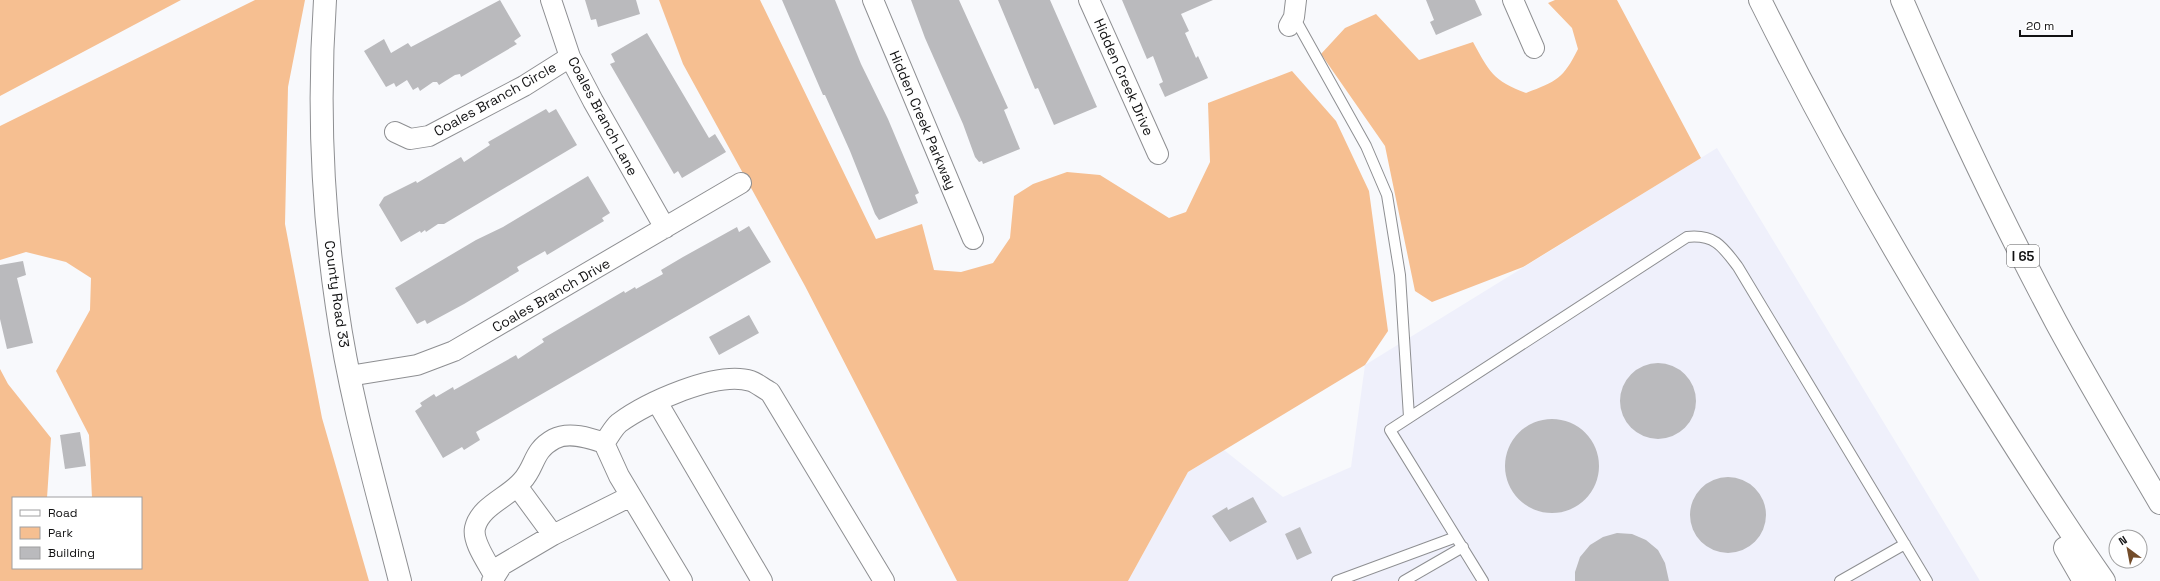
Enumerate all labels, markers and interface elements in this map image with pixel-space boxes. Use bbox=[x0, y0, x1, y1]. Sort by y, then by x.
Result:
scale bar bbox=[2020, 12, 2072, 38]
street label: Hidden Creek Drive bbox=[1090, 16, 1158, 138]
text: 20 m bbox=[2026, 18, 2054, 34]
street label: Hidden Creek Parkway bbox=[886, 48, 960, 192]
street label: Coales Branch Lane bbox=[564, 53, 642, 179]
street label: Coales Branch Circle bbox=[431, 58, 559, 140]
street label: County Road 33 bbox=[321, 239, 353, 349]
road number: I 65 bbox=[2007, 245, 2039, 267]
street label: Coales Branch Drive bbox=[489, 254, 613, 336]
legend bbox=[12, 497, 142, 569]
text: Road bbox=[48, 505, 77, 521]
text: Park bbox=[48, 525, 73, 541]
north arrow bbox=[2108, 529, 2148, 569]
text: N bbox=[2116, 533, 2130, 548]
text: Building bbox=[48, 545, 95, 561]

